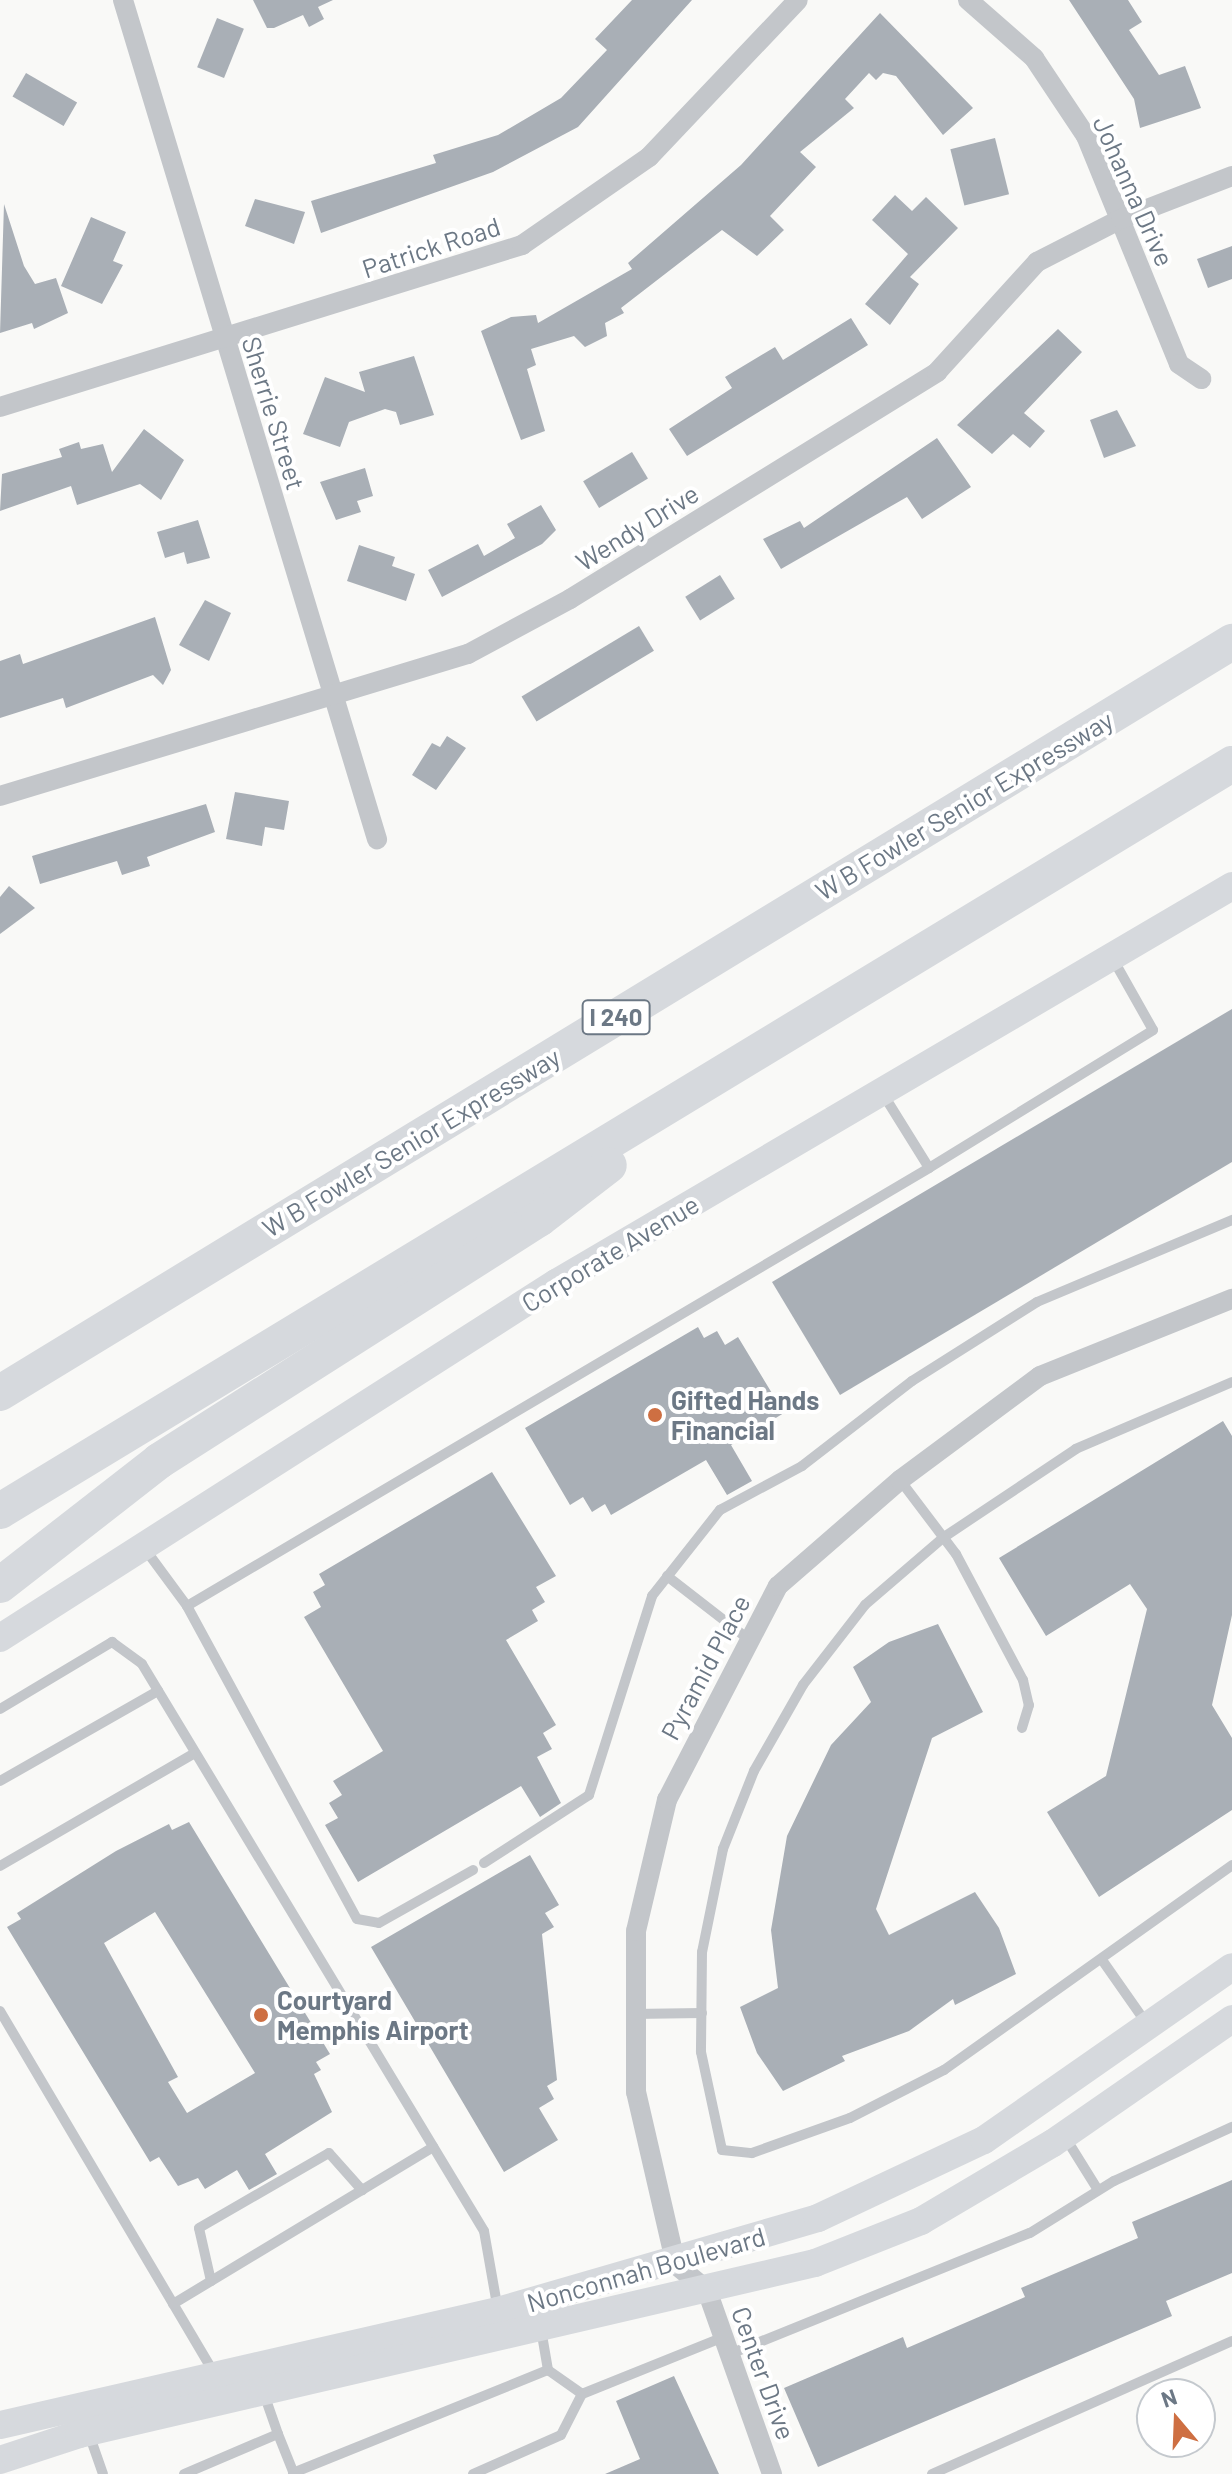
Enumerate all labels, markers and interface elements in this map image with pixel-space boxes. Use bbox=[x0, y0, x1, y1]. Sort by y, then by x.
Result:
street label: Johanna Drive bbox=[1087, 111, 1181, 271]
street label: Patrick Road bbox=[358, 210, 504, 284]
street label: Sherrie Street bbox=[236, 333, 312, 493]
street label: Wendy Drive bbox=[570, 477, 704, 577]
street label: W B Fowler Senior Expressway bbox=[810, 704, 1118, 906]
road number: I 240 bbox=[580, 997, 652, 1037]
street label: W B Fowler Senior Expressway bbox=[257, 1041, 565, 1243]
street label: Corporate Avenue bbox=[516, 1188, 704, 1318]
place label: Gifted Hands Financial bbox=[671, 1384, 819, 1446]
marker: Gifted Hands Financial bbox=[646, 1406, 664, 1424]
street label: Pyramid Place bbox=[654, 1589, 756, 1745]
place label: Courtyard Memphis Airport bbox=[277, 1984, 469, 2046]
marker: Courtyard Memphis Airport bbox=[252, 2006, 270, 2024]
street label: Nonconnah Boulevard bbox=[523, 2220, 769, 2318]
street label: Center Drive bbox=[726, 2302, 802, 2444]
north arrow bbox=[1136, 2378, 1216, 2458]
text: N bbox=[1158, 2383, 1180, 2412]

